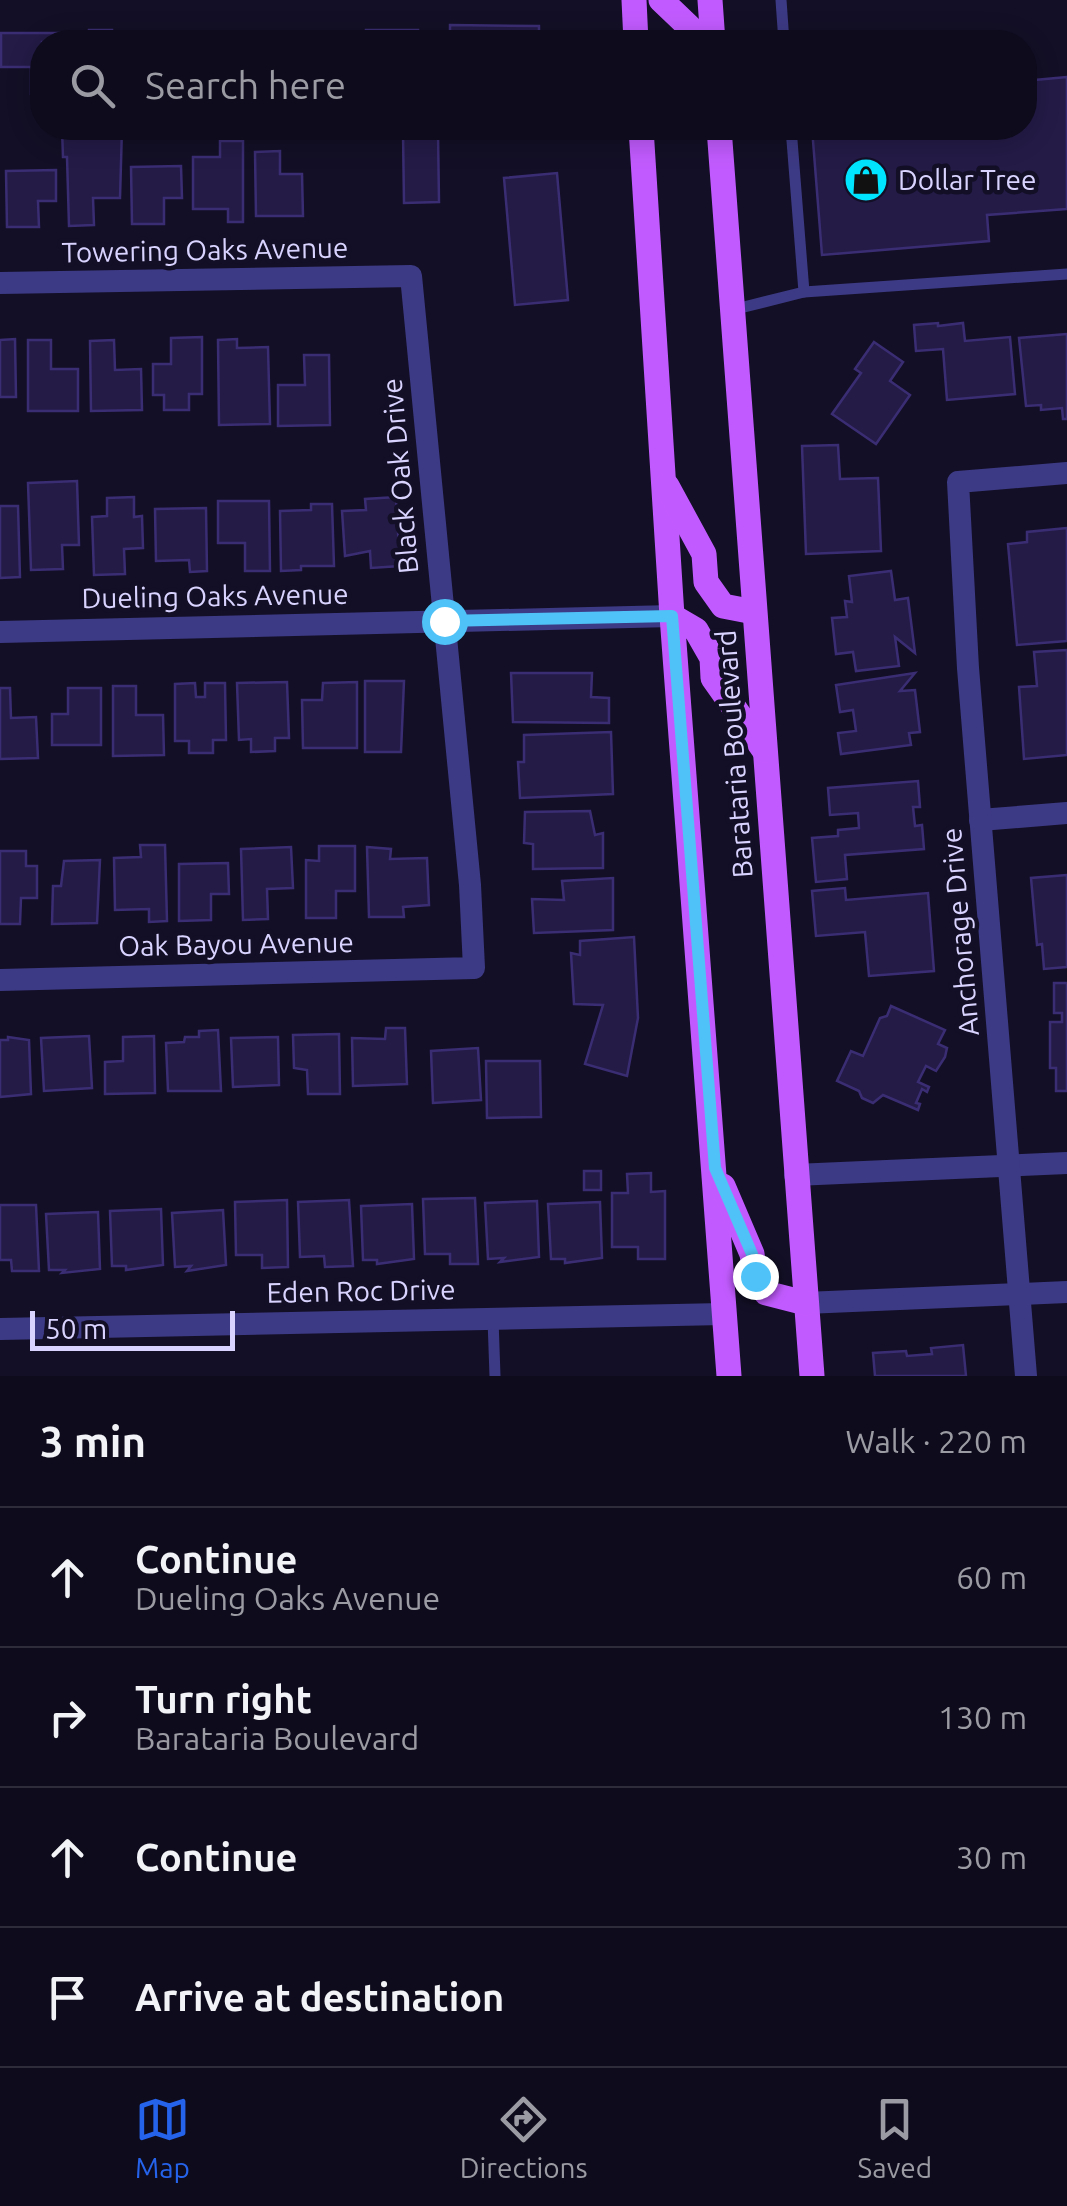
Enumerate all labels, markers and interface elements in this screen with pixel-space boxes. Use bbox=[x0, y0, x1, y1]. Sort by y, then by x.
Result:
search box bbox=[30, 30, 1037, 140]
icon: search bbox=[65, 58, 120, 113]
text: Search here bbox=[145, 64, 346, 106]
shop icon: Dollar Tree bbox=[843, 157, 889, 203]
place label: Dollar Tree bbox=[898, 164, 1036, 195]
street label: Towering Oaks Avenue bbox=[61, 231, 349, 268]
street label: Black Oak Drive bbox=[376, 377, 423, 575]
street label: Dueling Oaks Avenue bbox=[81, 578, 349, 613]
route start bbox=[422, 599, 468, 645]
street label: Barataria Boulevard bbox=[709, 629, 758, 879]
street label: Anchorage Drive bbox=[935, 827, 984, 1037]
street label: Oak Bayou Avenue bbox=[118, 926, 354, 961]
route end bbox=[733, 1254, 779, 1300]
street label: Eden Roc Drive bbox=[266, 1273, 456, 1308]
scale bar bbox=[30, 1306, 235, 1350]
text: 50 m bbox=[45, 1313, 107, 1344]
text: 3 min bbox=[40, 1418, 146, 1465]
text: Walk · 220 m bbox=[845, 1423, 1027, 1459]
text: Continue bbox=[135, 1538, 297, 1580]
icon: ahead bbox=[40, 1550, 95, 1605]
text: 60 m bbox=[956, 1559, 1027, 1595]
text: Dueling Oaks Avenue bbox=[135, 1580, 440, 1616]
text: Turn right bbox=[135, 1678, 312, 1720]
icon: right bbox=[40, 1690, 95, 1745]
text: 130 m bbox=[938, 1699, 1027, 1735]
text: Barataria Boulevard bbox=[135, 1720, 419, 1756]
icon: ahead bbox=[40, 1830, 95, 1885]
text: Continue bbox=[135, 1836, 297, 1878]
text: 30 m bbox=[956, 1839, 1027, 1875]
icon: arrive bbox=[40, 1970, 95, 2025]
text: Arrive at destination bbox=[135, 1976, 504, 2018]
tab: Map bbox=[135, 2092, 190, 2183]
tab: Directions bbox=[460, 2092, 588, 2183]
tab: Saved bbox=[858, 2092, 932, 2183]

